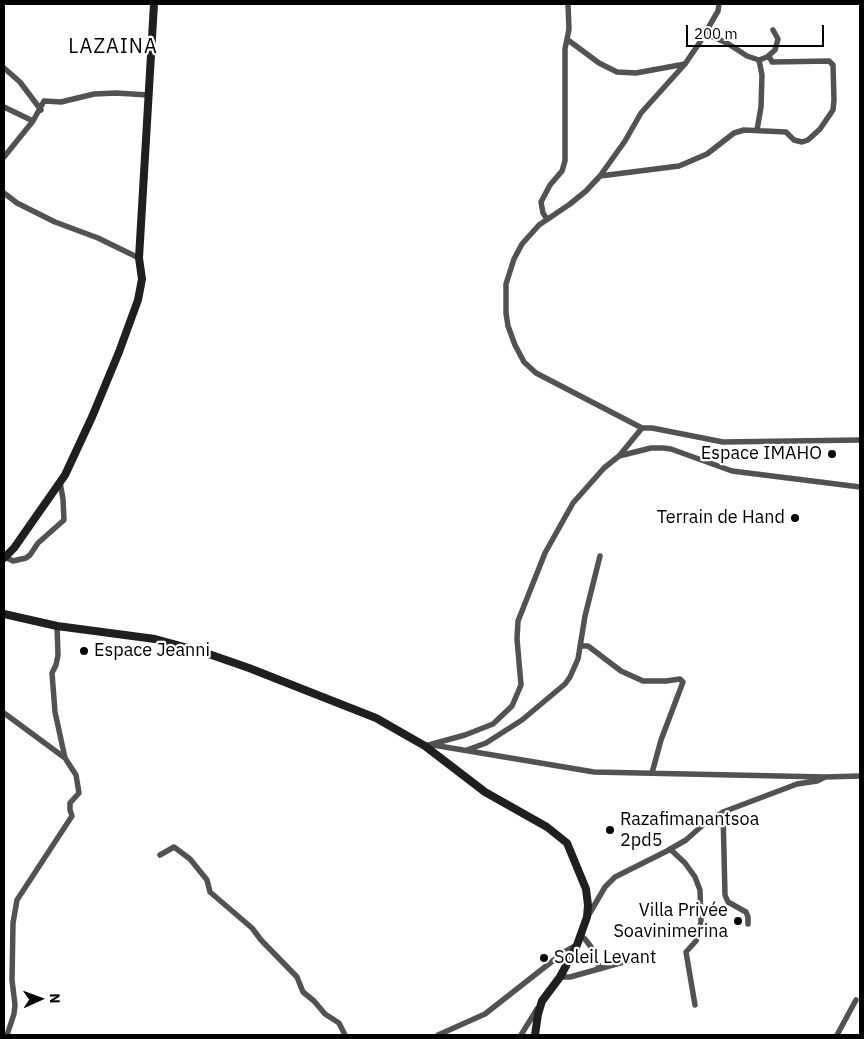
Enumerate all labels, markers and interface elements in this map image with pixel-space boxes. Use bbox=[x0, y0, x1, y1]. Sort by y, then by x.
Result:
scale bar bbox=[689, 15, 826, 47]
text: 200 m bbox=[694, 24, 738, 43]
district label: LAZAINA bbox=[67, 35, 159, 59]
place label: Espace IMAHO bbox=[701, 443, 822, 465]
marker: Espace IMAHO bbox=[826, 448, 838, 460]
place label: Terrain de Hand bbox=[657, 507, 785, 529]
marker: Terrain de Hand bbox=[789, 512, 801, 524]
place label: Espace Jeanni bbox=[94, 640, 210, 662]
marker: Espace Jeanni bbox=[78, 645, 90, 657]
place label: Razafimanantsoa 2pd5 bbox=[620, 809, 759, 852]
marker: Razafimanantsoa 2pd5 bbox=[604, 824, 616, 836]
place label: Villa Privée Soavinimerina bbox=[613, 900, 728, 942]
marker: Villa Privée Soavinimerina bbox=[732, 915, 744, 927]
place label: Soleil Levant bbox=[554, 947, 656, 969]
marker: Soleil Levant bbox=[538, 952, 550, 964]
north arrow bbox=[15, 974, 65, 1024]
text: N bbox=[46, 993, 64, 1004]

